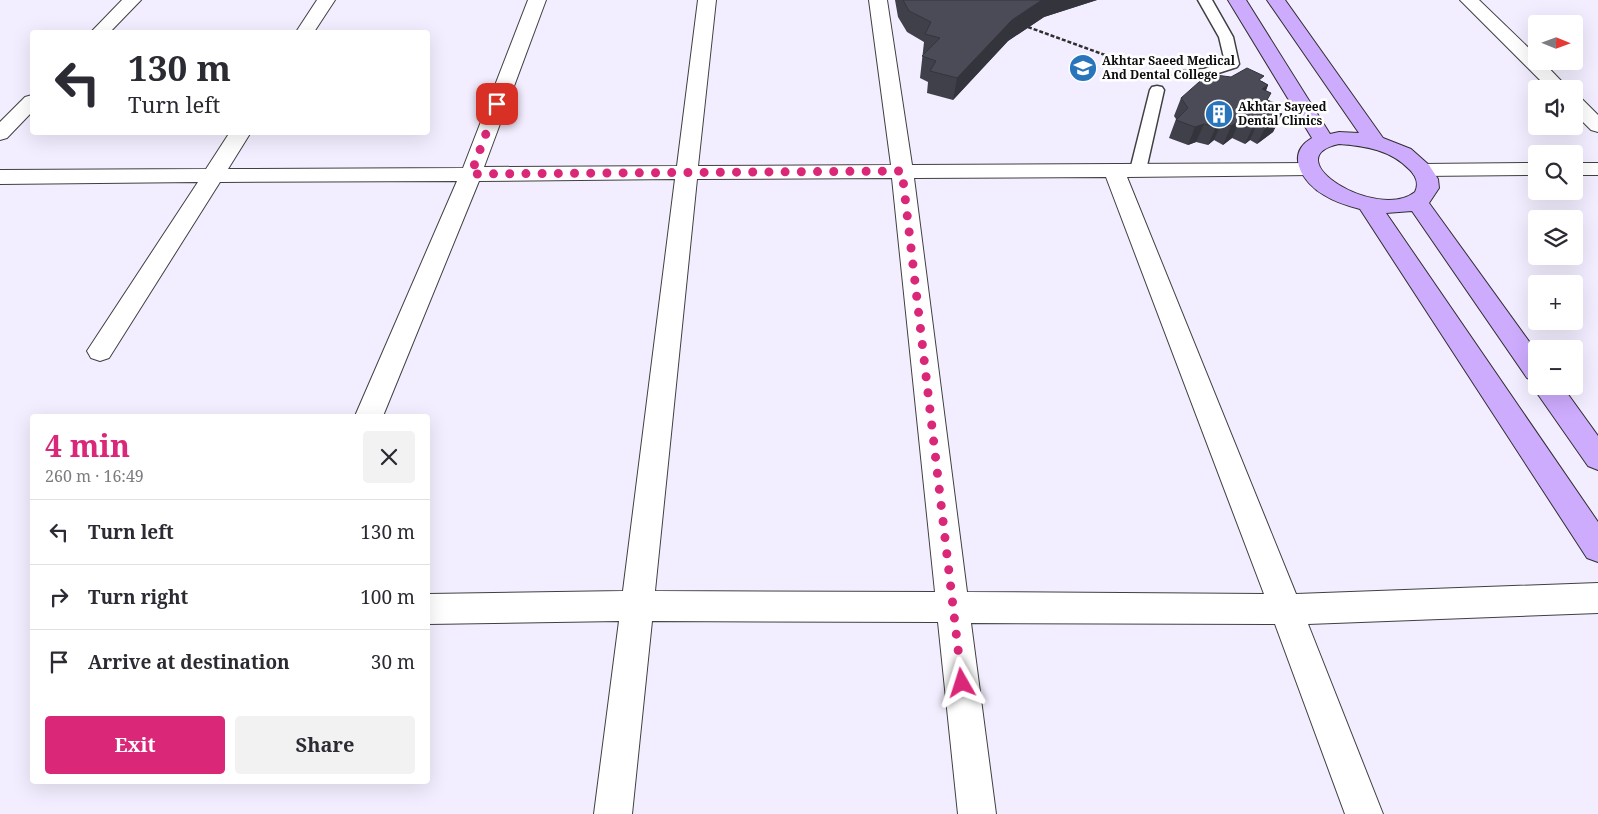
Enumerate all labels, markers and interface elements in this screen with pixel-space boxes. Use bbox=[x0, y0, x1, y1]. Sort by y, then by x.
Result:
north arrow bbox=[1528, 15, 1582, 70]
map controls bbox=[1528, 15, 1583, 395]
text: 130 m bbox=[128, 44, 231, 91]
icon: left bbox=[45, 50, 110, 115]
place label: Akhtar Saeed Medical And Dental College bbox=[1102, 52, 1236, 83]
school or university icon: Akhtar Saeed Medical And Dental College bbox=[1068, 53, 1098, 83]
button: sound bbox=[1528, 80, 1583, 135]
pin bbox=[476, 83, 518, 125]
text: Turn left bbox=[128, 89, 220, 119]
icon: arrive bbox=[483, 90, 511, 118]
place label: Akhtar Sayeed Dental Clinics bbox=[1238, 98, 1327, 129]
building icon: Akhtar Sayeed Dental Clinics bbox=[1204, 99, 1234, 129]
button: search bbox=[1528, 145, 1583, 200]
button: layers bbox=[1528, 210, 1583, 265]
button: + bbox=[1528, 275, 1583, 330]
button: − bbox=[1528, 340, 1583, 395]
text: 4 min bbox=[45, 425, 130, 466]
button: close bbox=[363, 431, 415, 483]
text: 260 m · 16:49 bbox=[45, 465, 144, 487]
icon: left bbox=[45, 518, 73, 546]
text: Turn left bbox=[88, 519, 174, 545]
text: 130 m bbox=[360, 519, 415, 545]
icon: right bbox=[45, 583, 73, 611]
text: Turn right bbox=[88, 584, 188, 610]
text: 100 m bbox=[360, 584, 415, 610]
icon: arrive bbox=[45, 648, 73, 676]
text: Arrive at destination bbox=[88, 649, 290, 675]
text: 30 m bbox=[371, 649, 415, 675]
position arrow bbox=[935, 656, 987, 708]
button: Exit bbox=[45, 716, 225, 774]
button: Share bbox=[235, 716, 415, 774]

